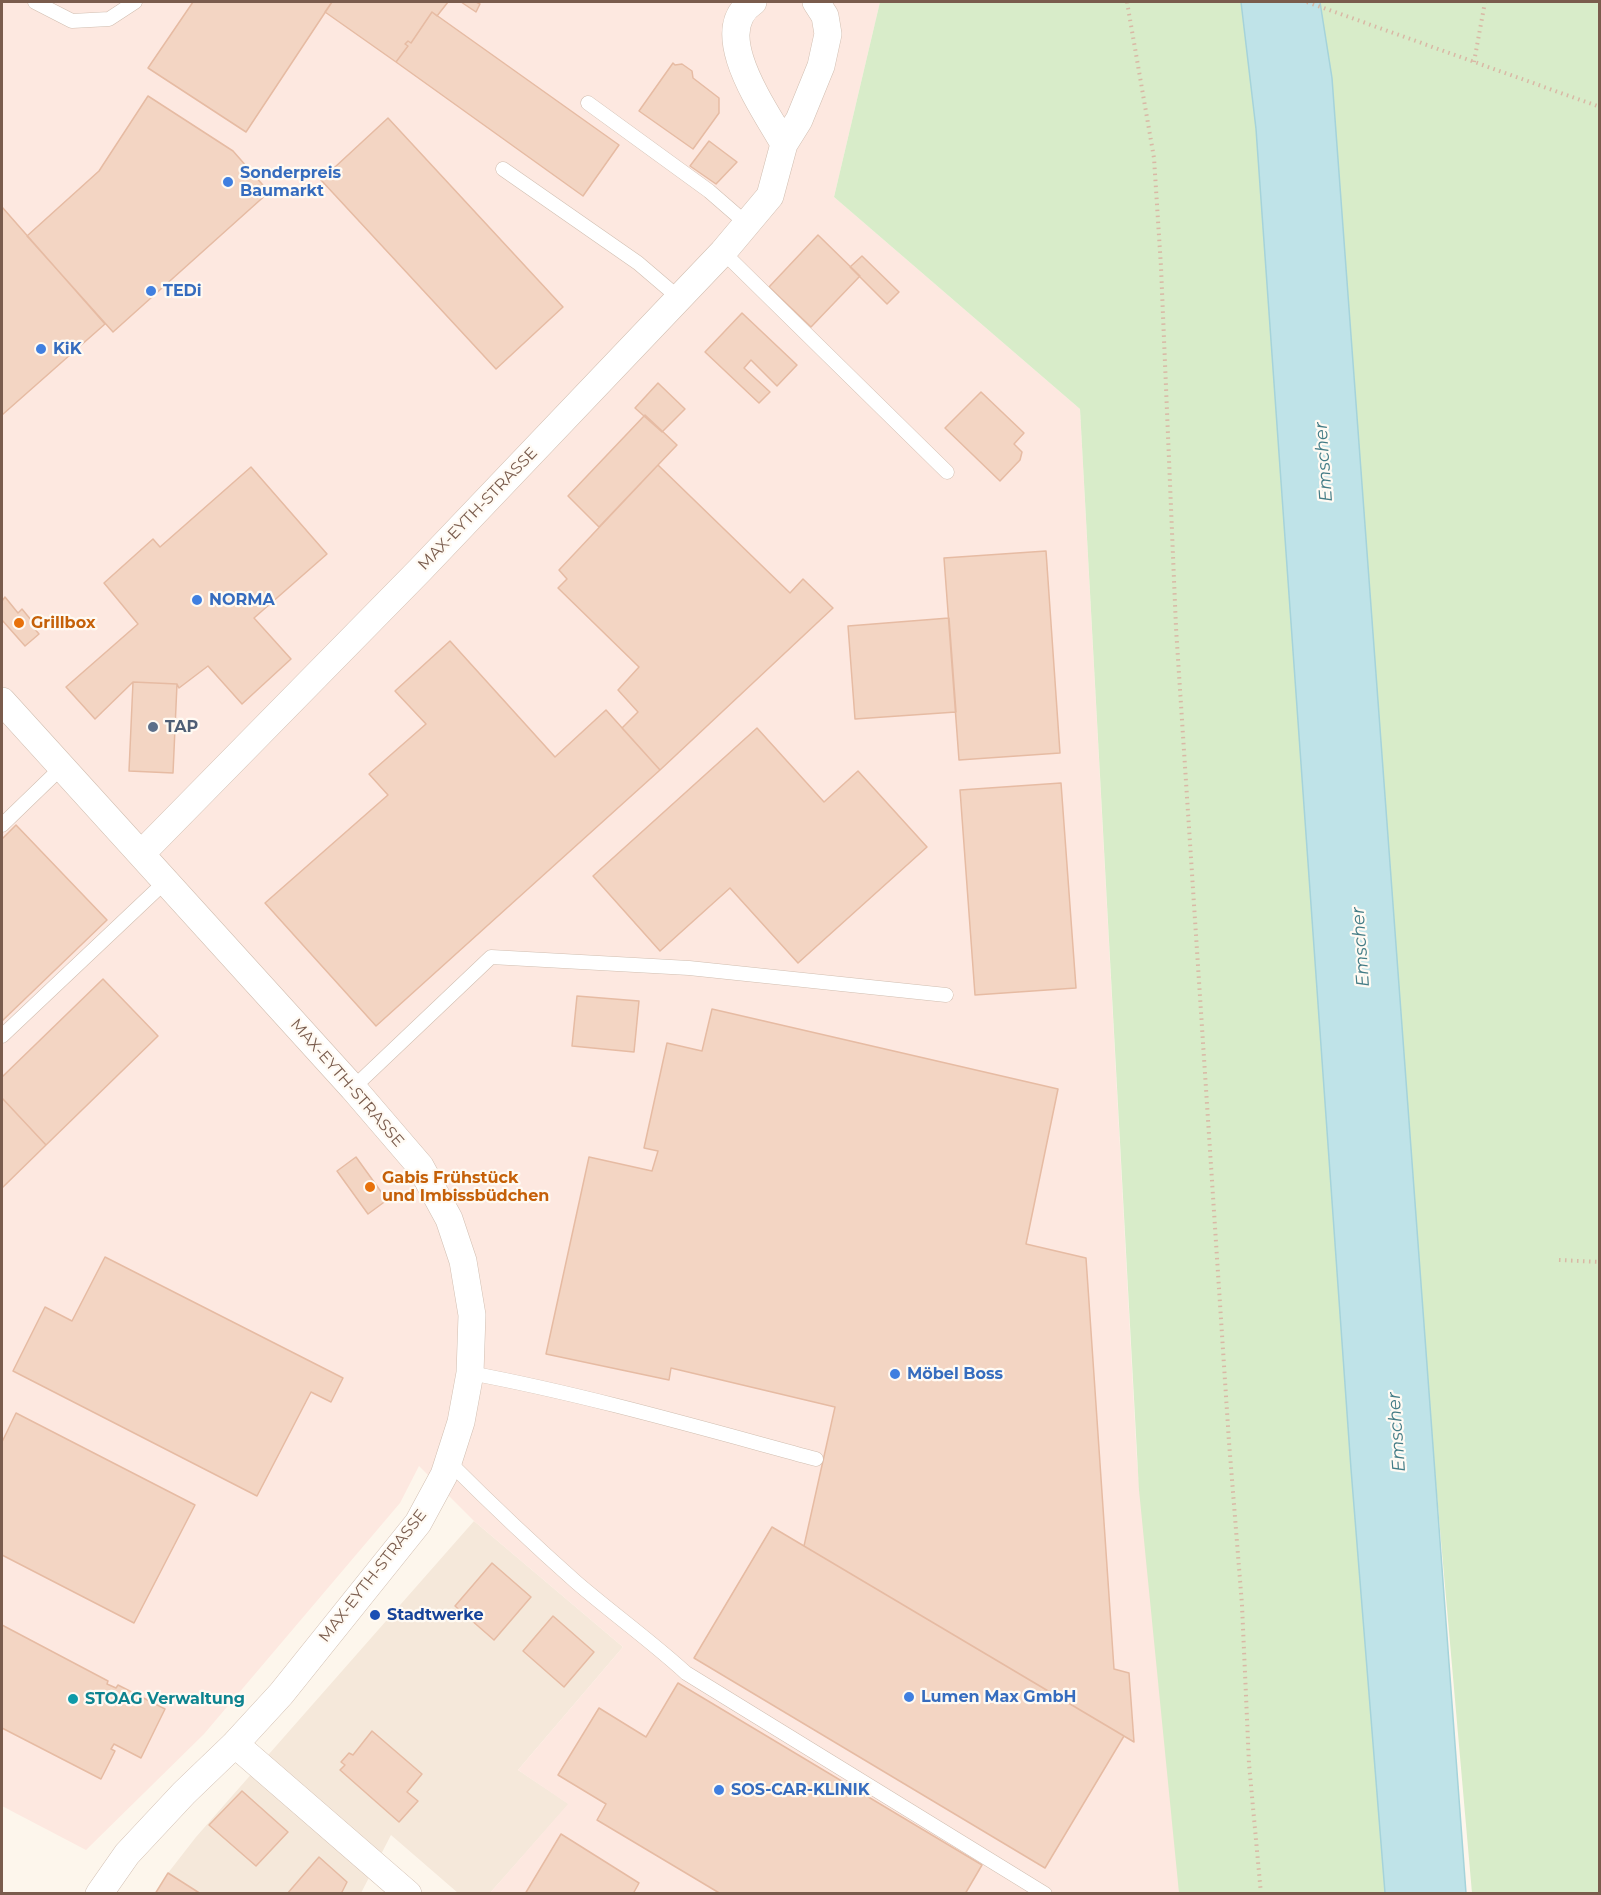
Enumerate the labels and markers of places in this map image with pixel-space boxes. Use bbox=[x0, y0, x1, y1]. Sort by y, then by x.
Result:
place label: Sonderpreis Baumarkt bbox=[240, 163, 341, 201]
marker: Sonderpreis Baumarkt bbox=[221, 175, 235, 189]
place label: TEDi bbox=[163, 281, 202, 301]
marker: TEDi bbox=[144, 284, 158, 298]
place label: KiK bbox=[53, 339, 81, 359]
marker: KiK bbox=[34, 342, 48, 356]
place label: NORMA bbox=[209, 590, 275, 610]
marker: NORMA bbox=[190, 593, 204, 607]
place label: Grillbox bbox=[31, 613, 95, 633]
marker: Grillbox bbox=[12, 616, 26, 630]
place label: TAP bbox=[165, 717, 198, 737]
marker: TAP bbox=[146, 720, 160, 734]
place label: Gabis Frühstück und Imbissbüdchen bbox=[382, 1168, 549, 1206]
marker: Gabis Frühstück und Imbissbüdchen bbox=[363, 1180, 377, 1194]
place label: Möbel Boss bbox=[907, 1364, 1003, 1384]
marker: Möbel Boss bbox=[888, 1367, 902, 1381]
place label: Stadtwerke bbox=[387, 1605, 484, 1625]
marker: Stadtwerke bbox=[368, 1608, 382, 1622]
place label: Lumen Max GmbH bbox=[921, 1687, 1076, 1707]
place label: STOAG Verwaltung bbox=[85, 1689, 245, 1709]
marker: Lumen Max GmbH bbox=[902, 1690, 916, 1704]
marker: STOAG Verwaltung bbox=[66, 1692, 80, 1706]
place label: SOS-CAR-KLINIK bbox=[731, 1780, 870, 1800]
marker: SOS-CAR-KLINIK bbox=[712, 1783, 726, 1797]

